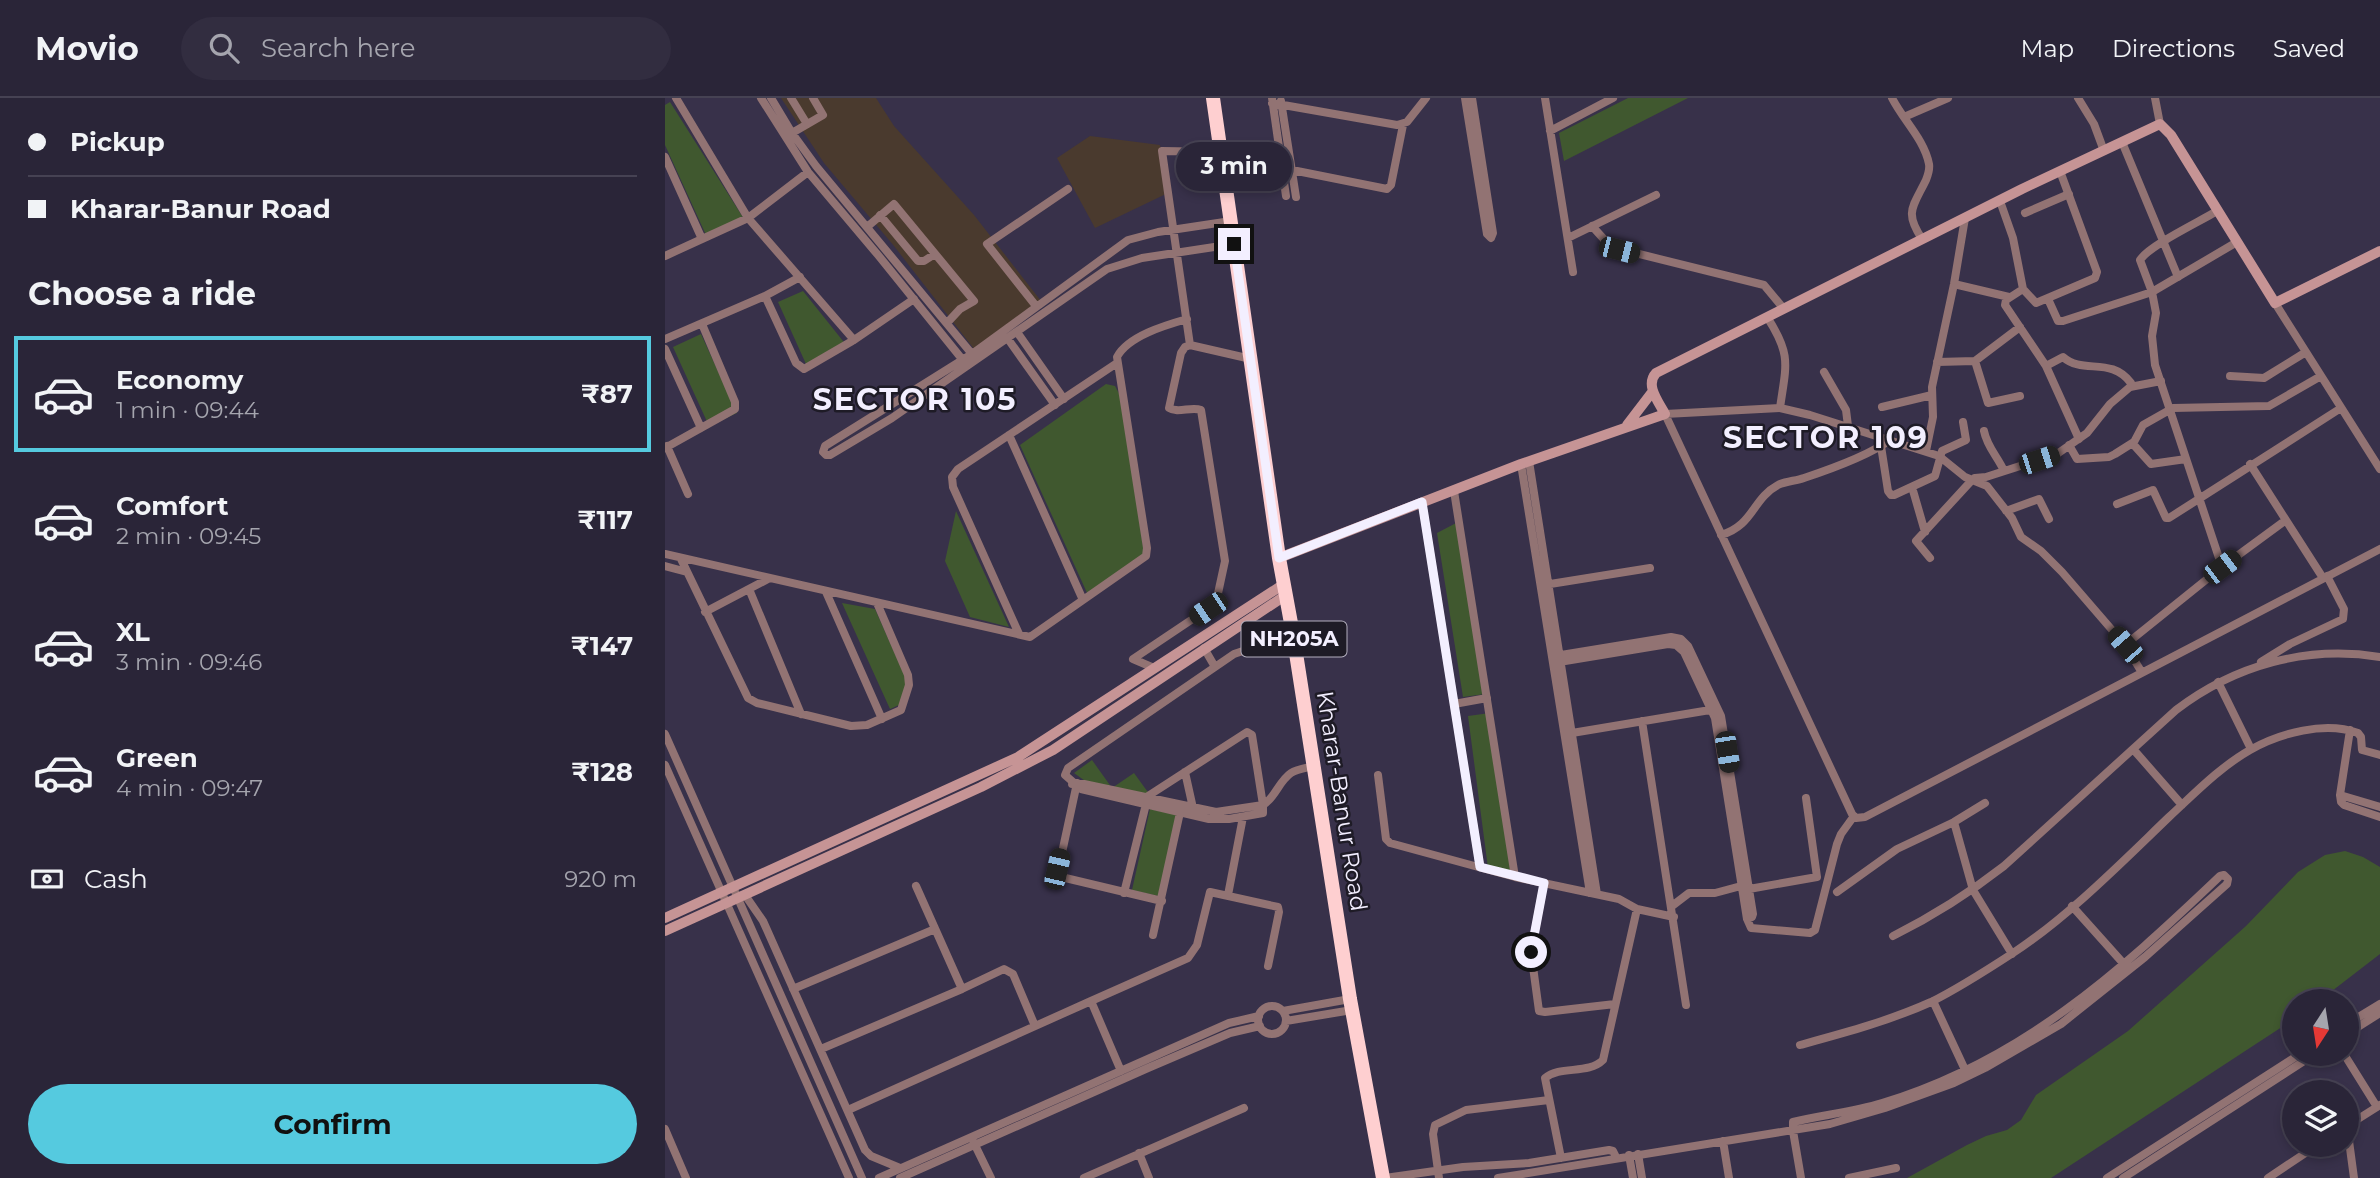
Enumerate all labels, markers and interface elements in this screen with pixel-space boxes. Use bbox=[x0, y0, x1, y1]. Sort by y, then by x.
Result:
search box bbox=[181, 17, 671, 80]
text: Movio bbox=[35, 28, 139, 68]
icon: search bbox=[205, 29, 243, 67]
text: Search here bbox=[261, 32, 416, 64]
text: Map bbox=[2021, 34, 2074, 63]
text: Directions bbox=[2112, 34, 2235, 63]
text: Saved bbox=[2273, 34, 2345, 63]
text: Pickup bbox=[70, 126, 165, 158]
callout: 3 min bbox=[1176, 142, 1292, 192]
text: 3 min bbox=[1200, 152, 1268, 180]
text: Kharar-Banur Road bbox=[70, 193, 331, 225]
route end bbox=[1218, 228, 1250, 260]
car bbox=[1597, 235, 1642, 265]
text: Choose a ride bbox=[28, 274, 256, 313]
icon: car bbox=[32, 363, 95, 426]
text: Economy bbox=[116, 364, 243, 396]
text: ₹87 bbox=[581, 378, 633, 410]
district label: SECTOR 105 bbox=[813, 381, 1017, 418]
text: 1 min · 09:44 bbox=[116, 396, 259, 424]
district label: SECTOR 109 bbox=[1723, 419, 1929, 456]
car bbox=[2016, 444, 2063, 476]
icon: car bbox=[32, 489, 95, 552]
text: Comfort bbox=[116, 490, 228, 522]
text: ₹117 bbox=[577, 504, 633, 536]
text: 2 min · 09:45 bbox=[116, 522, 261, 550]
car bbox=[2199, 546, 2246, 588]
car bbox=[1185, 589, 1232, 629]
icon: car bbox=[32, 615, 95, 678]
text: XL bbox=[116, 616, 150, 648]
road number: NH205A bbox=[1241, 622, 1347, 656]
car bbox=[2104, 622, 2147, 668]
text: ₹147 bbox=[571, 630, 633, 662]
text: 3 min · 09:46 bbox=[116, 648, 262, 676]
street label: Kharar-Banur Road bbox=[1311, 689, 1373, 913]
car bbox=[1714, 730, 1741, 774]
icon: car bbox=[32, 741, 95, 804]
text: Green bbox=[116, 742, 198, 774]
text: ₹128 bbox=[571, 756, 633, 788]
text: 4 min · 09:47 bbox=[116, 774, 263, 802]
car bbox=[1043, 846, 1072, 892]
icon: cash bbox=[28, 860, 66, 898]
text: Cash bbox=[84, 863, 148, 895]
text: 920 m bbox=[564, 865, 637, 893]
route start bbox=[1515, 936, 1547, 968]
north arrow bbox=[2282, 989, 2359, 1066]
map controls bbox=[2282, 989, 2359, 1157]
button: layers bbox=[2282, 1080, 2359, 1157]
button: Confirm bbox=[28, 1084, 637, 1164]

